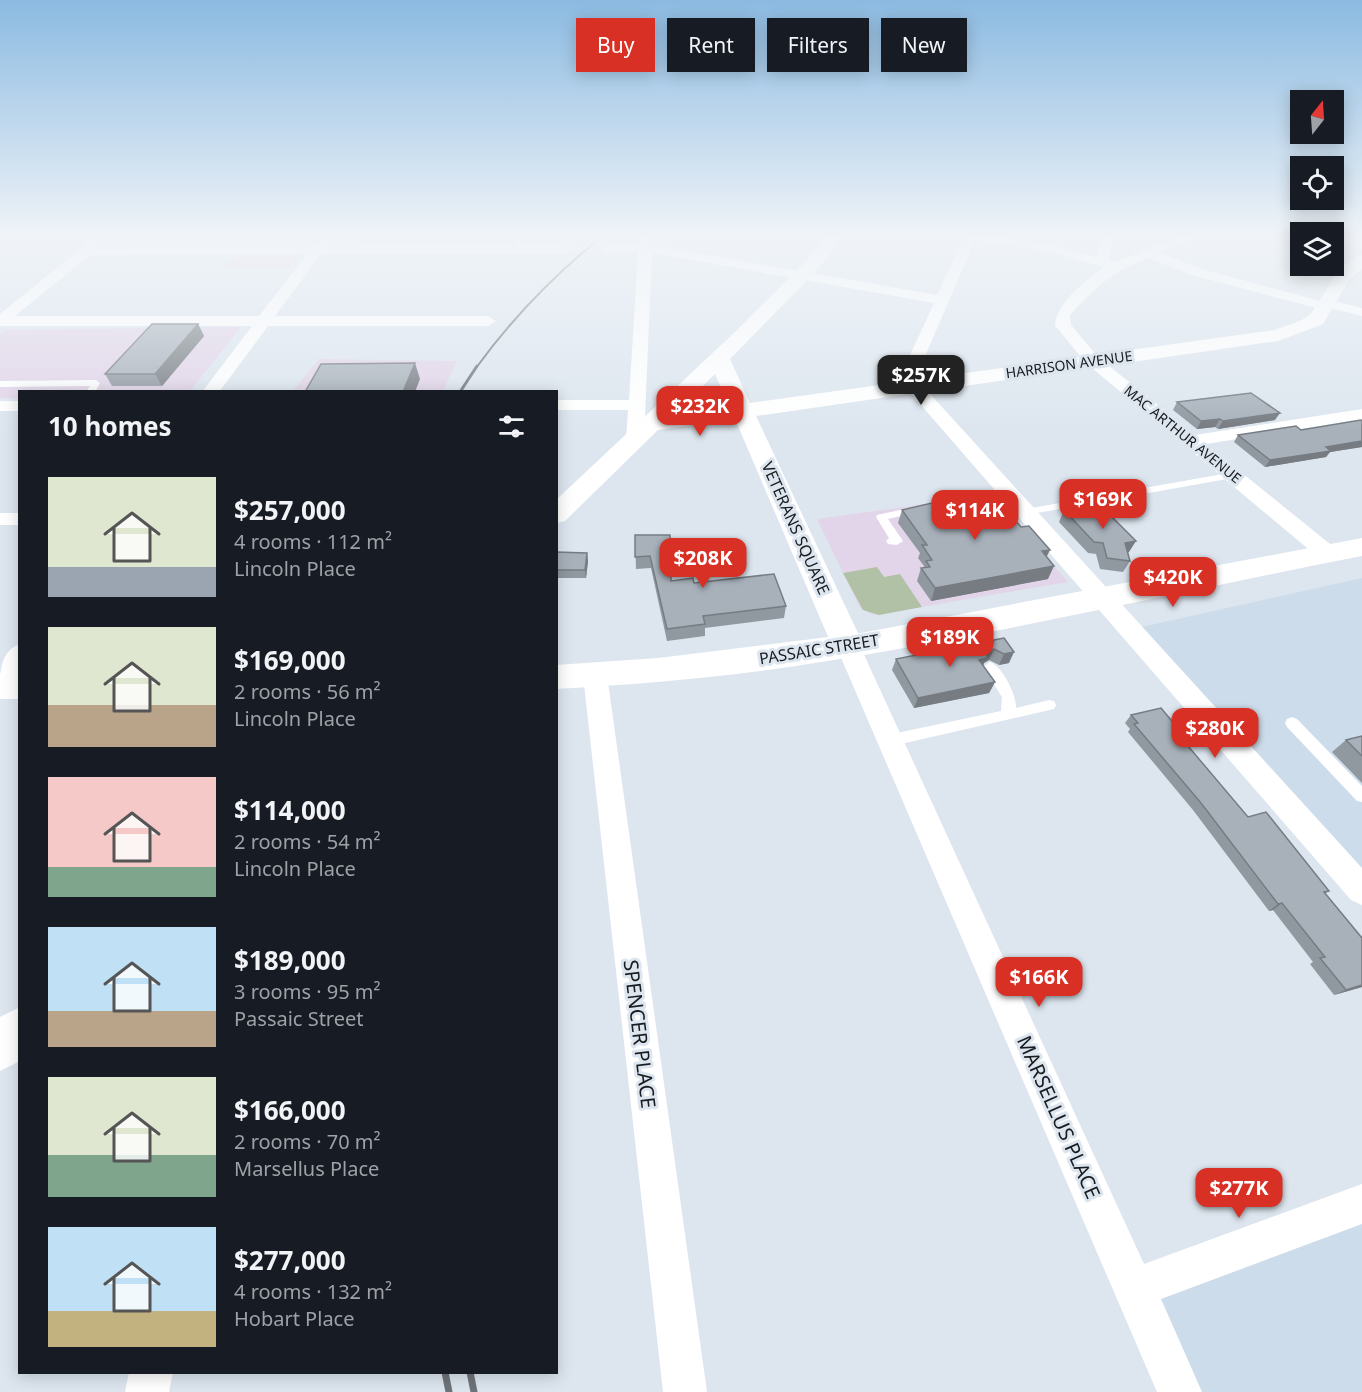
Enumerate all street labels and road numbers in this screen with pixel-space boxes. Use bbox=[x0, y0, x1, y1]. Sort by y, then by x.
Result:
street label: HARRISON AVENUE bbox=[1004, 346, 1134, 382]
street label: MAC ARTHUR AVENUE bbox=[1120, 381, 1246, 487]
street label: VETERANS SQUARE bbox=[757, 458, 835, 598]
street label: PASSAIC STREET bbox=[758, 629, 881, 669]
street label: SPENCER PLACE bbox=[617, 958, 663, 1110]
street label: MARSELLUS PLACE bbox=[1011, 1031, 1107, 1203]

